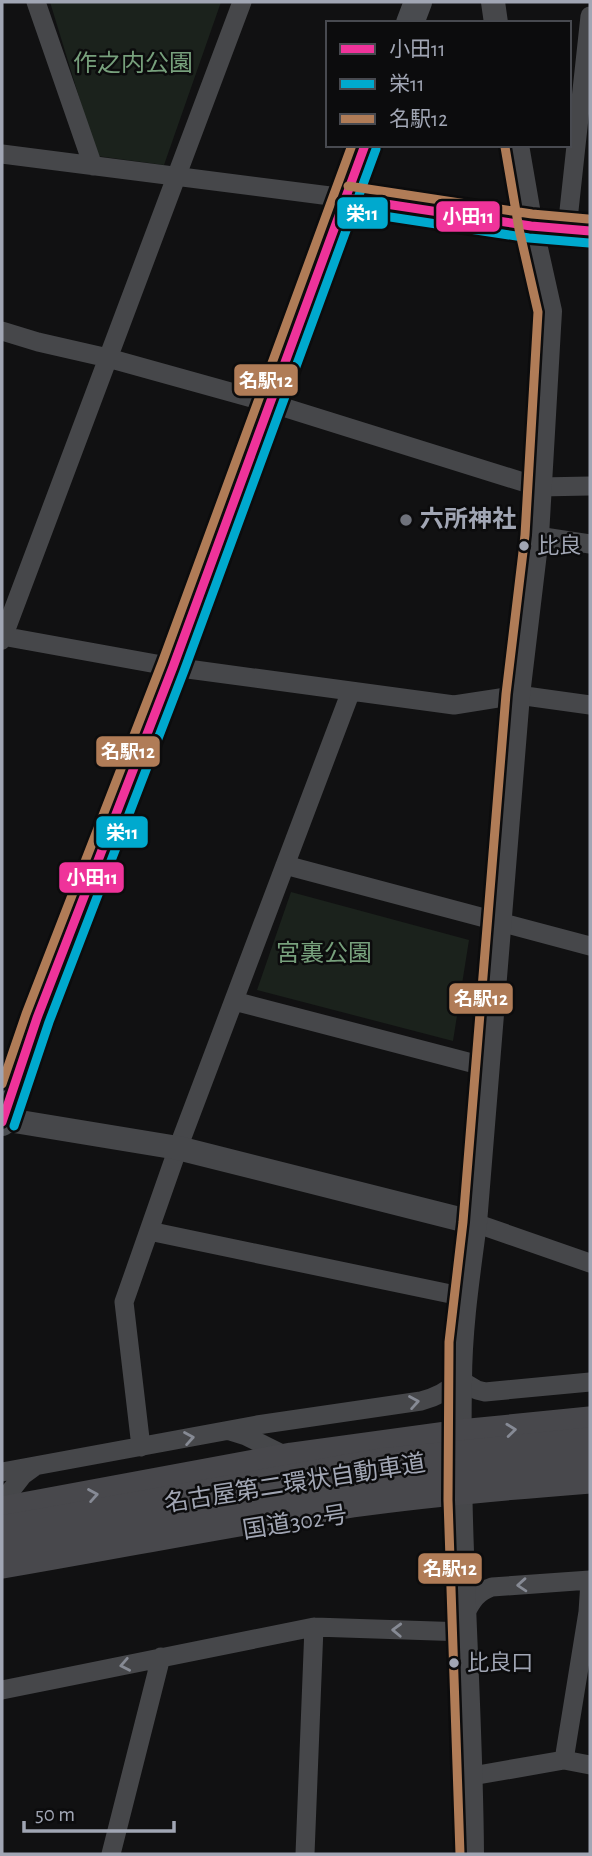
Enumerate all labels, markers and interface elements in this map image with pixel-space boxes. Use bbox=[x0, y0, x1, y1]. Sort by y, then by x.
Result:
legend bbox=[326, 21, 571, 147]
text: 小田11 bbox=[389, 39, 445, 60]
park label: 作之内公園 bbox=[73, 50, 193, 76]
text: 栄11 bbox=[389, 73, 424, 95]
text: 名駅12 bbox=[389, 108, 448, 130]
line badge: 栄11 bbox=[336, 196, 389, 230]
line badge: 小田11 bbox=[435, 200, 501, 233]
text: 栄11 bbox=[346, 204, 378, 224]
text: 小田11 bbox=[442, 207, 494, 227]
line badge: 名駅12 bbox=[233, 363, 299, 397]
text: 名駅12 bbox=[239, 370, 293, 391]
place label: 六所神社 bbox=[420, 506, 516, 532]
marker: 六所神社 bbox=[398, 512, 414, 528]
place label: 比良 bbox=[537, 534, 581, 557]
marker: 比良 bbox=[517, 539, 531, 553]
line badge: 名駅12 bbox=[95, 735, 161, 768]
text: 名駅12 bbox=[101, 741, 155, 762]
line badge: 栄11 bbox=[95, 815, 149, 849]
text: 栄11 bbox=[106, 823, 138, 843]
line badge: 小田11 bbox=[58, 861, 125, 894]
text: 小田11 bbox=[66, 868, 118, 888]
park label: 宮裏公園 bbox=[276, 940, 372, 966]
line badge: 名駅12 bbox=[448, 982, 514, 1015]
text: 名駅12 bbox=[454, 988, 508, 1009]
one-way arrow bbox=[408, 1395, 420, 1410]
one-way arrow bbox=[505, 1423, 517, 1438]
one-way arrow bbox=[183, 1431, 195, 1446]
street label: 名古屋第二環状自動車道 bbox=[162, 1450, 427, 1517]
one-way arrow bbox=[87, 1488, 99, 1503]
street label: 国道302号 bbox=[241, 1501, 349, 1543]
line badge: 名駅12 bbox=[417, 1552, 483, 1585]
text: 名駅12 bbox=[423, 1558, 477, 1579]
one-way arrow bbox=[516, 1577, 527, 1592]
one-way arrow bbox=[392, 1622, 403, 1637]
place label: 比良口 bbox=[467, 1651, 533, 1674]
one-way arrow bbox=[119, 1656, 131, 1671]
marker: 比良口 bbox=[447, 1656, 461, 1670]
scale bar bbox=[24, 1790, 175, 1834]
text: 50 m bbox=[35, 1804, 75, 1825]

